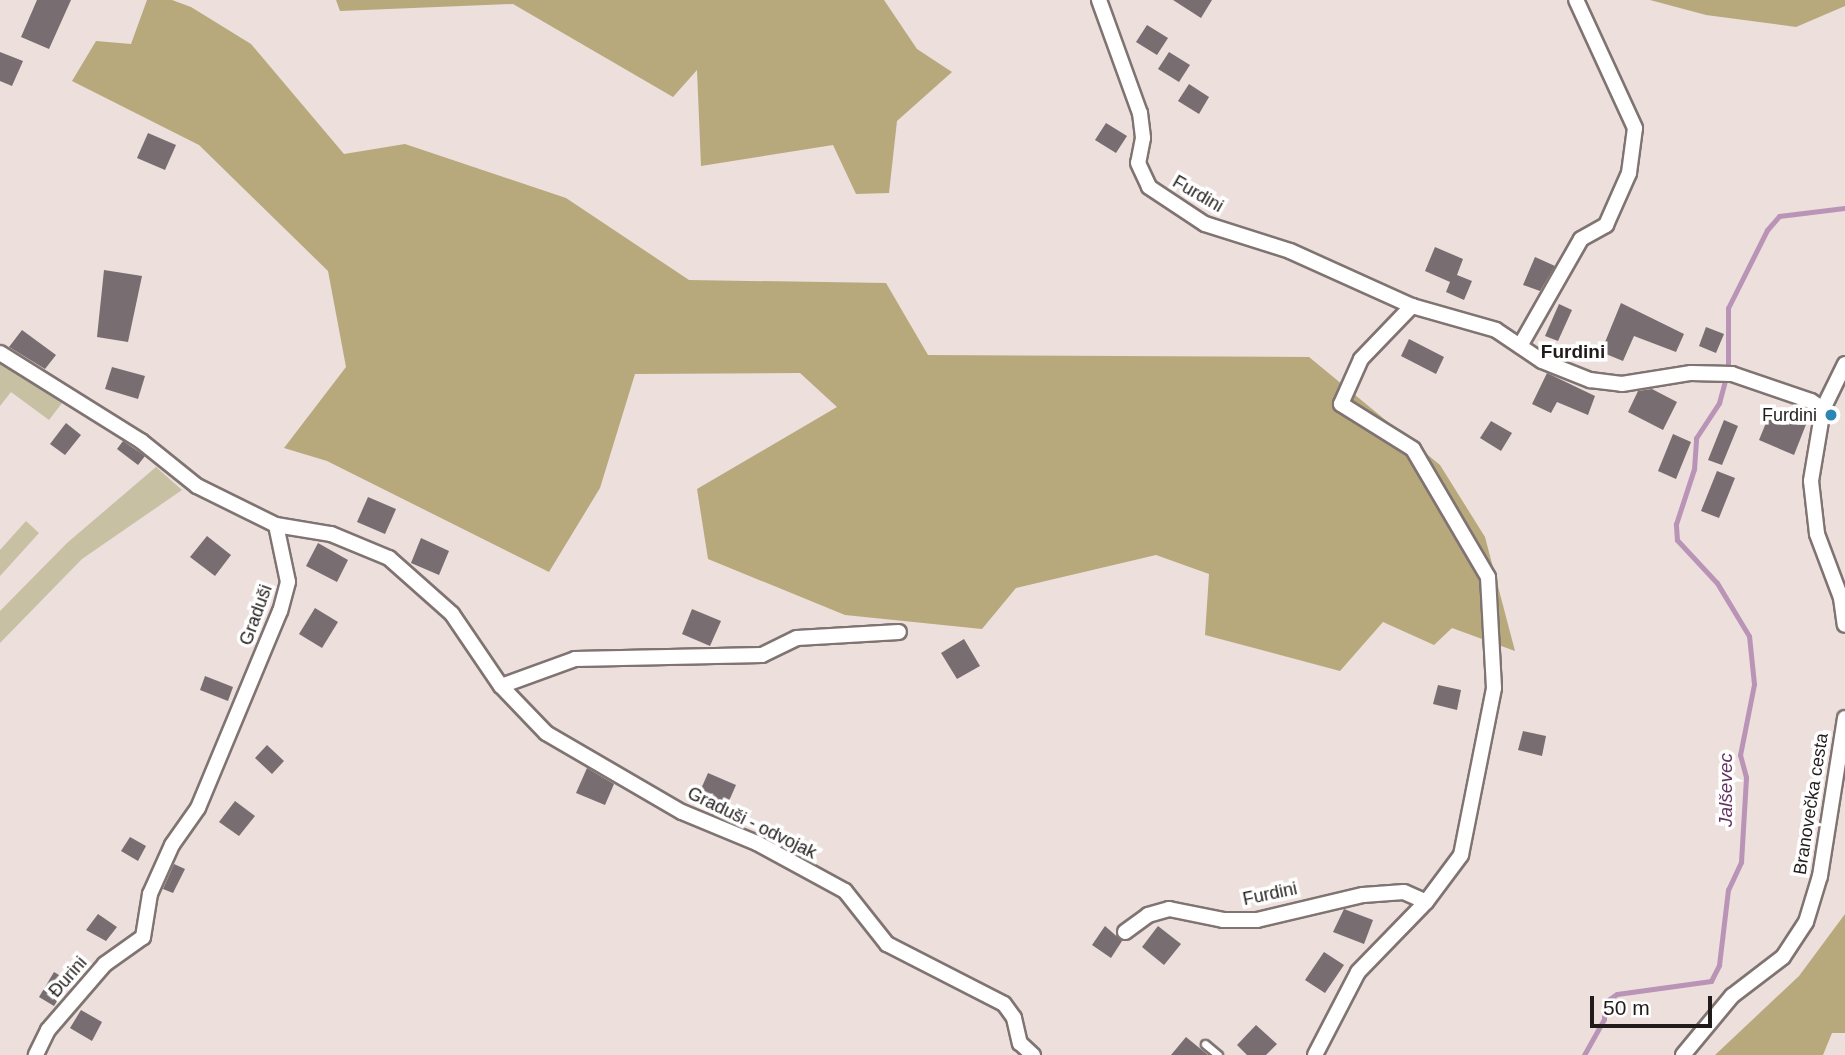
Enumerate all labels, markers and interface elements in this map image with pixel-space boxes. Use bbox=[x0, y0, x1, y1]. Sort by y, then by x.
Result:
street label: Furdini bbox=[1169, 171, 1227, 217]
district label: Furdini bbox=[1541, 341, 1605, 363]
place label: Furdini bbox=[1762, 404, 1817, 426]
marker: Furdini bbox=[1823, 407, 1839, 423]
street label: Graduši bbox=[235, 582, 277, 648]
street label: Branovečka cesta bbox=[1789, 732, 1833, 876]
water label: Jalševec bbox=[1715, 753, 1737, 827]
street label: Graduši - odvojak bbox=[684, 782, 820, 864]
street label: Furdini bbox=[1241, 878, 1299, 910]
street label: Đurini bbox=[44, 952, 92, 1002]
scale bar bbox=[1593, 982, 1716, 1026]
text: 50 m bbox=[1603, 996, 1650, 1019]

